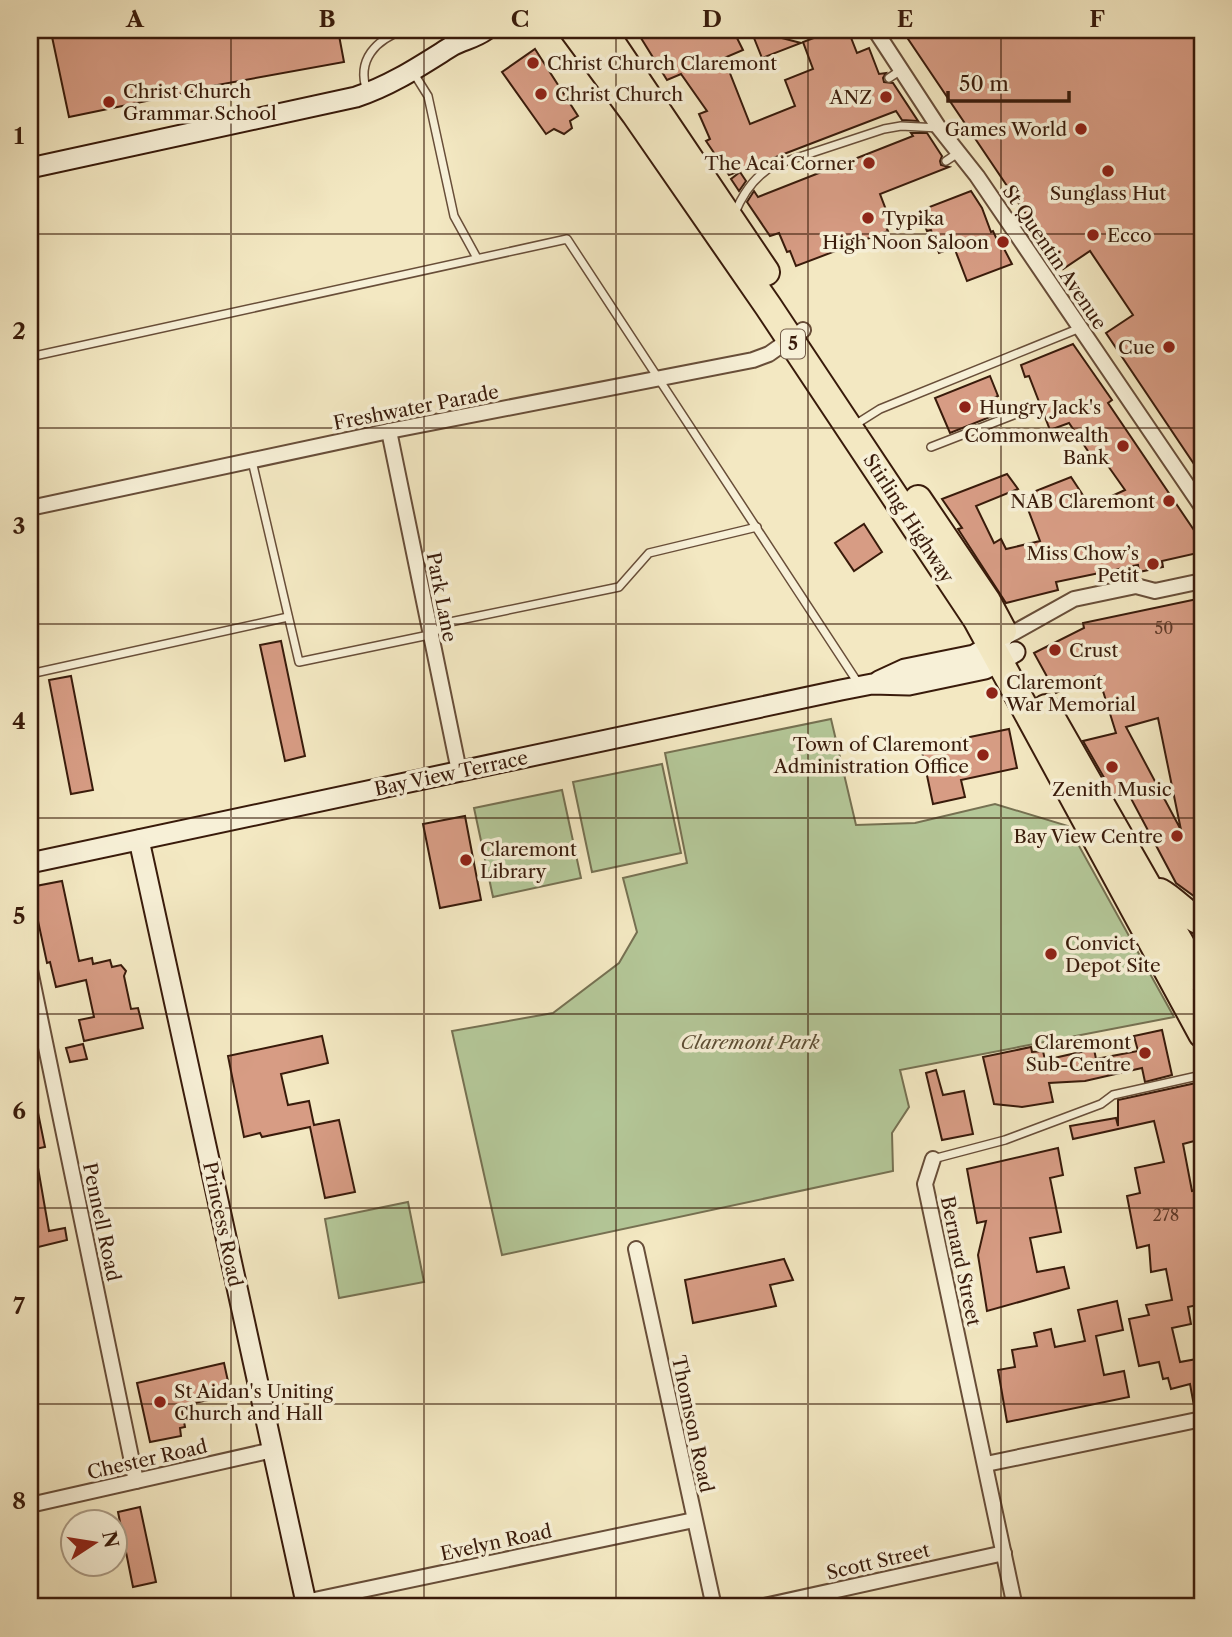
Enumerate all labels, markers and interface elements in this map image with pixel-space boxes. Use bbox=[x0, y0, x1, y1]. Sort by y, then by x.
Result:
text: A bbox=[125, 5, 145, 33]
text: B bbox=[318, 5, 336, 33]
text: C bbox=[511, 5, 529, 33]
text: D bbox=[702, 5, 722, 33]
text: E bbox=[897, 5, 913, 33]
text: F bbox=[1089, 5, 1105, 33]
place label: Christ Church Claremont bbox=[547, 52, 777, 75]
marker: Christ Church Claremont bbox=[525, 55, 541, 71]
scale bar bbox=[948, 60, 1069, 104]
text: 50 m bbox=[959, 71, 1009, 96]
place label: Christ Church Grammar School bbox=[123, 80, 277, 125]
place label: Christ Church bbox=[555, 83, 683, 106]
marker: Christ Church bbox=[533, 86, 549, 102]
place label: ANZ bbox=[828, 86, 872, 109]
marker: ANZ bbox=[878, 89, 894, 105]
marker: Christ Church Grammar School bbox=[101, 94, 117, 110]
place label: Games World bbox=[945, 118, 1067, 141]
marker: Games World bbox=[1073, 121, 1089, 137]
text: 1 bbox=[14, 122, 25, 150]
place label: The Acai Corner bbox=[704, 152, 855, 175]
marker: The Acai Corner bbox=[861, 155, 877, 171]
marker: Sunglass Hut bbox=[1100, 163, 1116, 179]
street label: St Quentin Avenue bbox=[998, 181, 1111, 334]
place label: Sunglass Hut bbox=[1050, 182, 1167, 205]
place label: Typika bbox=[882, 207, 944, 230]
marker: Typika bbox=[860, 210, 876, 226]
place label: Ecco bbox=[1107, 224, 1152, 247]
marker: Ecco bbox=[1085, 227, 1101, 243]
place label: High Noon Saloon bbox=[822, 231, 989, 254]
marker: High Noon Saloon bbox=[995, 234, 1011, 250]
text: 2 bbox=[12, 317, 26, 345]
road number: 5 bbox=[781, 330, 805, 358]
place label: Cue bbox=[1118, 336, 1155, 359]
marker: Cue bbox=[1161, 339, 1177, 355]
street label: Freshwater Parade bbox=[331, 380, 501, 435]
place label: Hungry Jack's bbox=[979, 396, 1101, 419]
marker: Hungry Jack's bbox=[957, 399, 973, 415]
place label: Commonwealth Bank bbox=[964, 424, 1110, 469]
marker: Commonwealth Bank bbox=[1115, 438, 1131, 454]
street label: Stirling Highway bbox=[858, 449, 959, 587]
place label: NAB Claremont bbox=[1010, 490, 1155, 513]
marker: NAB Claremont bbox=[1161, 493, 1177, 509]
text: 3 bbox=[13, 512, 26, 540]
place label: Miss Chow’s Petit bbox=[1026, 542, 1139, 587]
street label: Park Lane bbox=[422, 550, 461, 644]
marker: Miss Chow’s Petit bbox=[1145, 556, 1161, 572]
house number: 50 bbox=[1155, 618, 1173, 638]
place label: Crust bbox=[1069, 639, 1119, 662]
marker: Crust bbox=[1047, 642, 1063, 658]
place label: Claremont War Memorial bbox=[1005, 671, 1136, 716]
marker: Claremont War Memorial bbox=[984, 685, 1000, 701]
text: 4 bbox=[12, 707, 26, 735]
place label: Town of Claremont Administration Office bbox=[773, 733, 969, 778]
street label: Bay View Terrace bbox=[372, 746, 530, 801]
marker: Town of Claremont Administration Office bbox=[975, 747, 991, 763]
marker: Zenith Music bbox=[1104, 759, 1120, 775]
place label: Zenith Music bbox=[1052, 778, 1172, 801]
place label: Bay View Centre bbox=[1014, 825, 1163, 848]
marker: Bay View Centre bbox=[1169, 828, 1185, 844]
place label: Claremont Library bbox=[480, 838, 577, 883]
marker: Claremont Library bbox=[458, 852, 474, 868]
text: 5 bbox=[13, 902, 25, 930]
place label: Convict Depot Site bbox=[1065, 932, 1161, 977]
marker: Convict Depot Site bbox=[1043, 946, 1059, 962]
park label: Claremont Park bbox=[680, 1031, 820, 1054]
place label: Claremont Sub-Centre bbox=[1025, 1031, 1131, 1076]
marker: Claremont Sub-Centre bbox=[1137, 1045, 1153, 1061]
text: 6 bbox=[12, 1097, 26, 1125]
street label: Princess Road bbox=[198, 1159, 247, 1289]
street label: Pennell Road bbox=[78, 1161, 125, 1284]
street label: Bernard Street bbox=[936, 1194, 986, 1328]
house number: 278 bbox=[1153, 1205, 1179, 1225]
text: 7 bbox=[13, 1292, 25, 1320]
street label: Thomson Road bbox=[667, 1354, 718, 1495]
place label: St Aidan's Uniting Church and Hall bbox=[174, 1380, 334, 1425]
marker: St Aidan's Uniting Church and Hall bbox=[152, 1394, 168, 1410]
street label: Chester Road bbox=[85, 1434, 210, 1484]
text: 8 bbox=[12, 1487, 26, 1515]
north arrow bbox=[60, 1508, 130, 1578]
street label: Evelyn Road bbox=[438, 1519, 554, 1566]
text: N bbox=[97, 1529, 123, 1550]
street label: Scott Street bbox=[824, 1538, 932, 1585]

